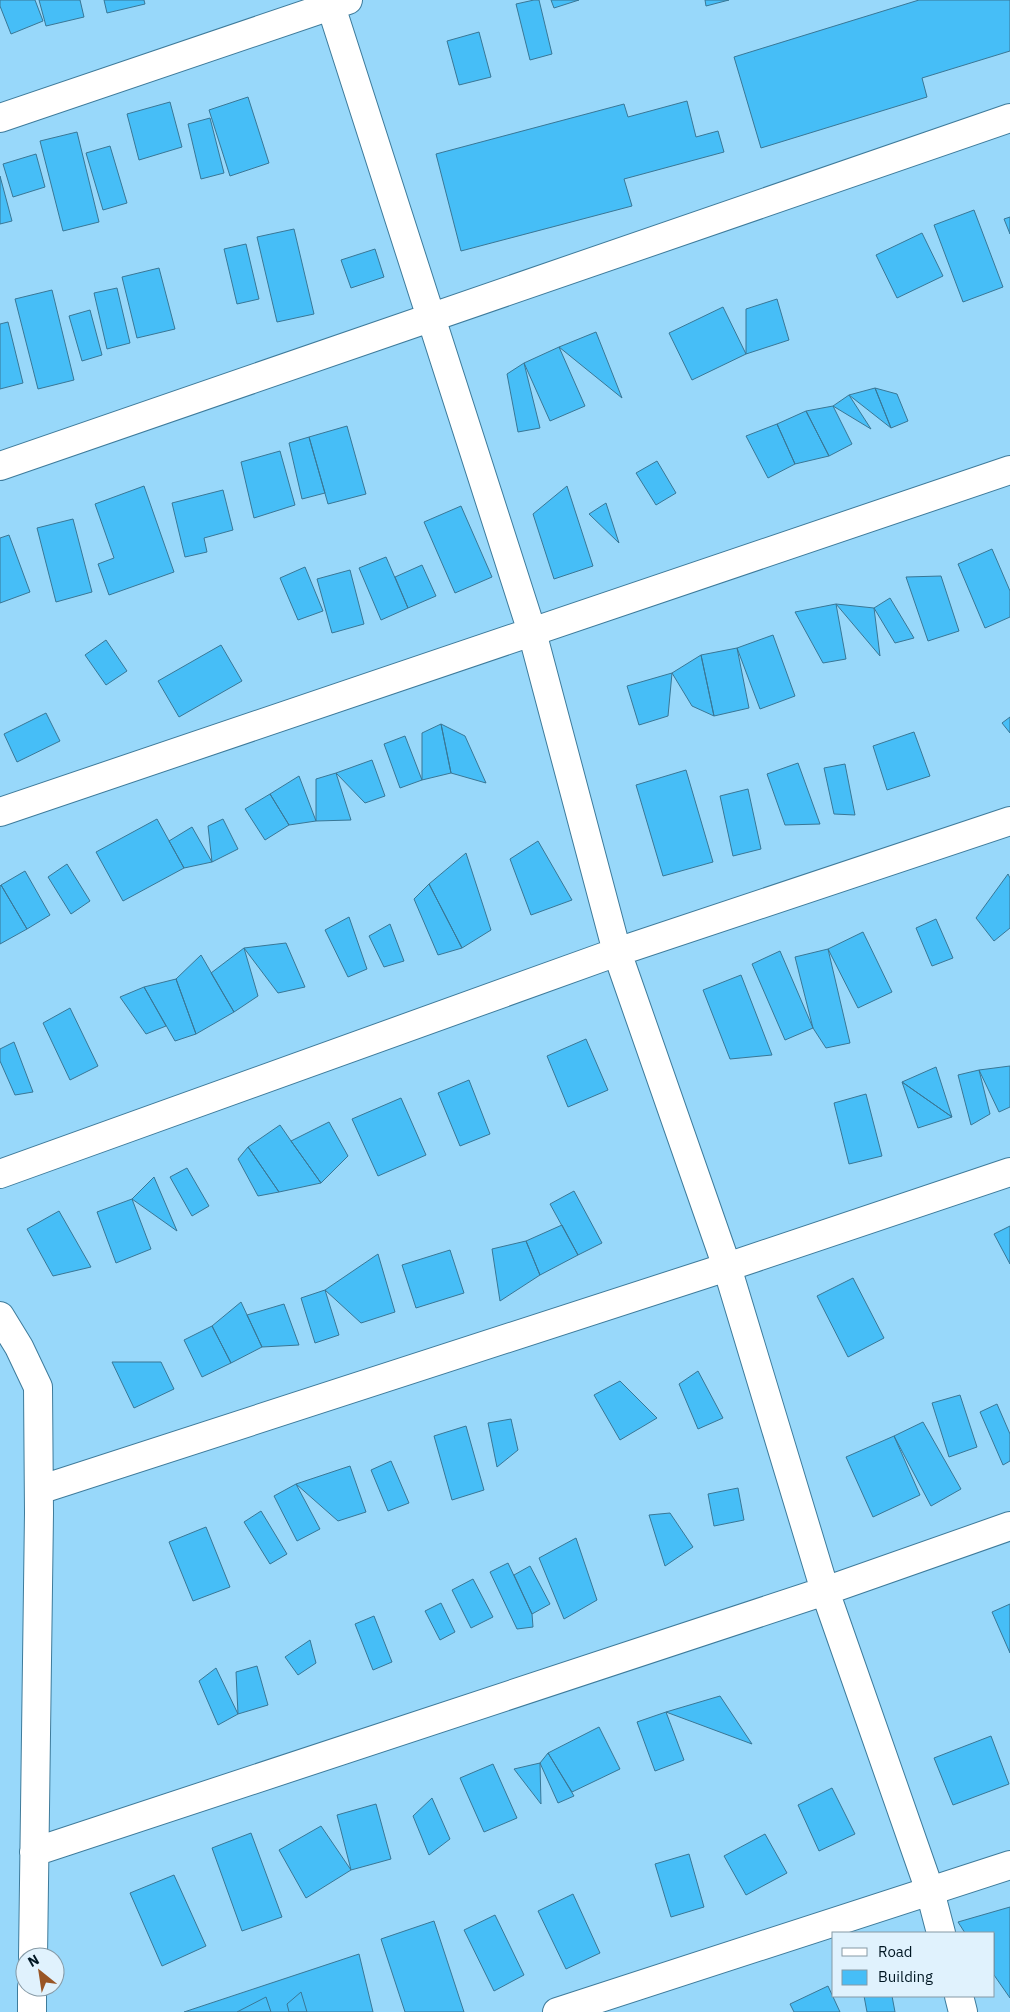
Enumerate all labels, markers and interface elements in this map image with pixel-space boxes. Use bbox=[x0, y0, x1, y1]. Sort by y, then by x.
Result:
legend bbox=[832, 1932, 995, 1997]
text: Road bbox=[878, 1942, 913, 1961]
north arrow bbox=[15, 1947, 65, 1997]
text: N bbox=[25, 1950, 42, 1971]
text: Building bbox=[878, 1967, 933, 1986]

